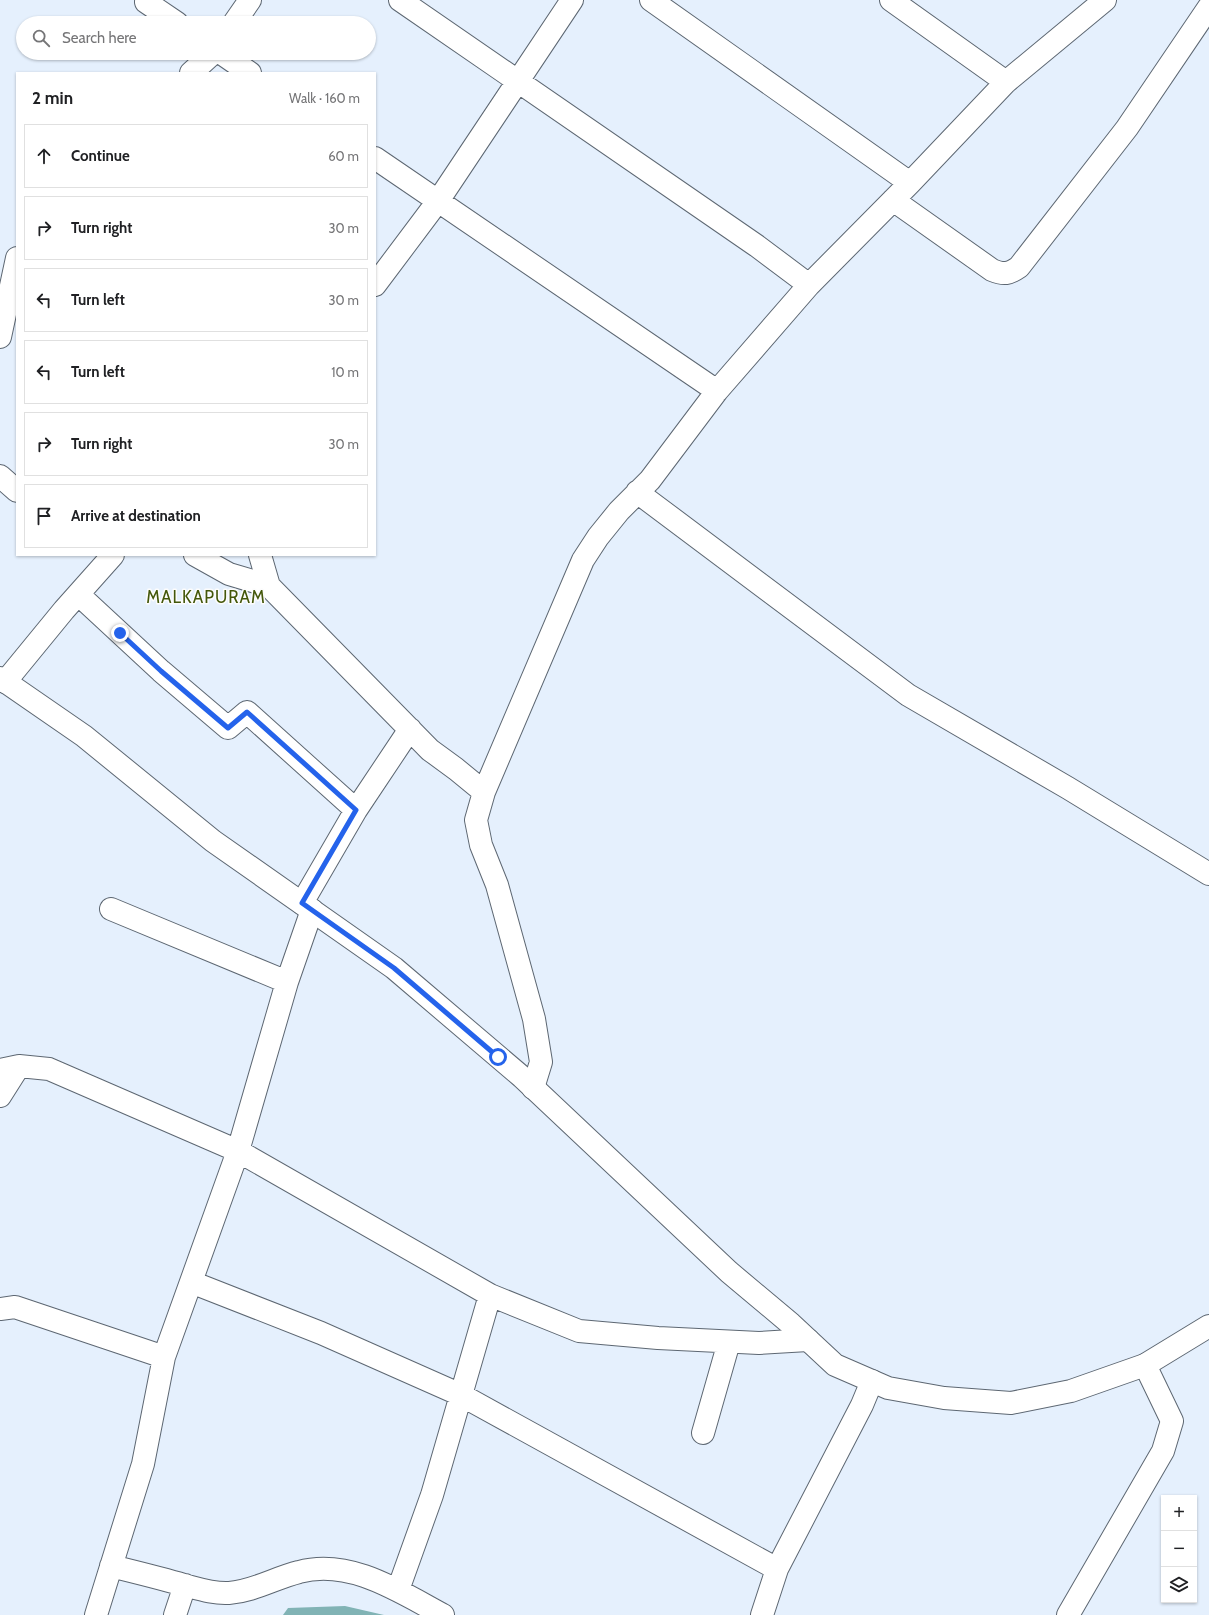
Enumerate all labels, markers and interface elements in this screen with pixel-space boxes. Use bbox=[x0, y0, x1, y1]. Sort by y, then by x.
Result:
search box bbox=[16, 16, 376, 60]
icon: search bbox=[30, 27, 52, 49]
text: Search here bbox=[62, 29, 137, 47]
text: 2 min bbox=[32, 88, 73, 108]
text: Walk · 160 m bbox=[289, 90, 360, 106]
icon: ahead bbox=[33, 145, 55, 167]
text: Continue bbox=[71, 147, 130, 165]
text: 60 m bbox=[328, 148, 359, 164]
icon: right bbox=[33, 217, 55, 239]
text: Turn right bbox=[71, 219, 132, 237]
text: 30 m bbox=[329, 220, 359, 236]
icon: left bbox=[33, 289, 55, 311]
text: Turn left bbox=[71, 291, 125, 309]
text: 30 m bbox=[329, 292, 359, 308]
icon: left bbox=[33, 361, 55, 383]
text: Turn left bbox=[71, 363, 125, 381]
text: 10 m bbox=[331, 364, 359, 380]
icon: right bbox=[33, 433, 55, 455]
text: Turn right bbox=[71, 435, 132, 453]
text: 30 m bbox=[329, 436, 359, 452]
icon: arrive bbox=[33, 505, 55, 527]
text: Arrive at destination bbox=[71, 507, 201, 525]
district label: MALKAPURAM bbox=[146, 587, 266, 607]
route end bbox=[111, 624, 129, 642]
route start bbox=[489, 1048, 507, 1066]
map controls bbox=[1161, 1495, 1197, 1603]
button: + bbox=[1161, 1495, 1197, 1531]
button: − bbox=[1161, 1531, 1197, 1567]
button: layers bbox=[1161, 1567, 1197, 1603]

